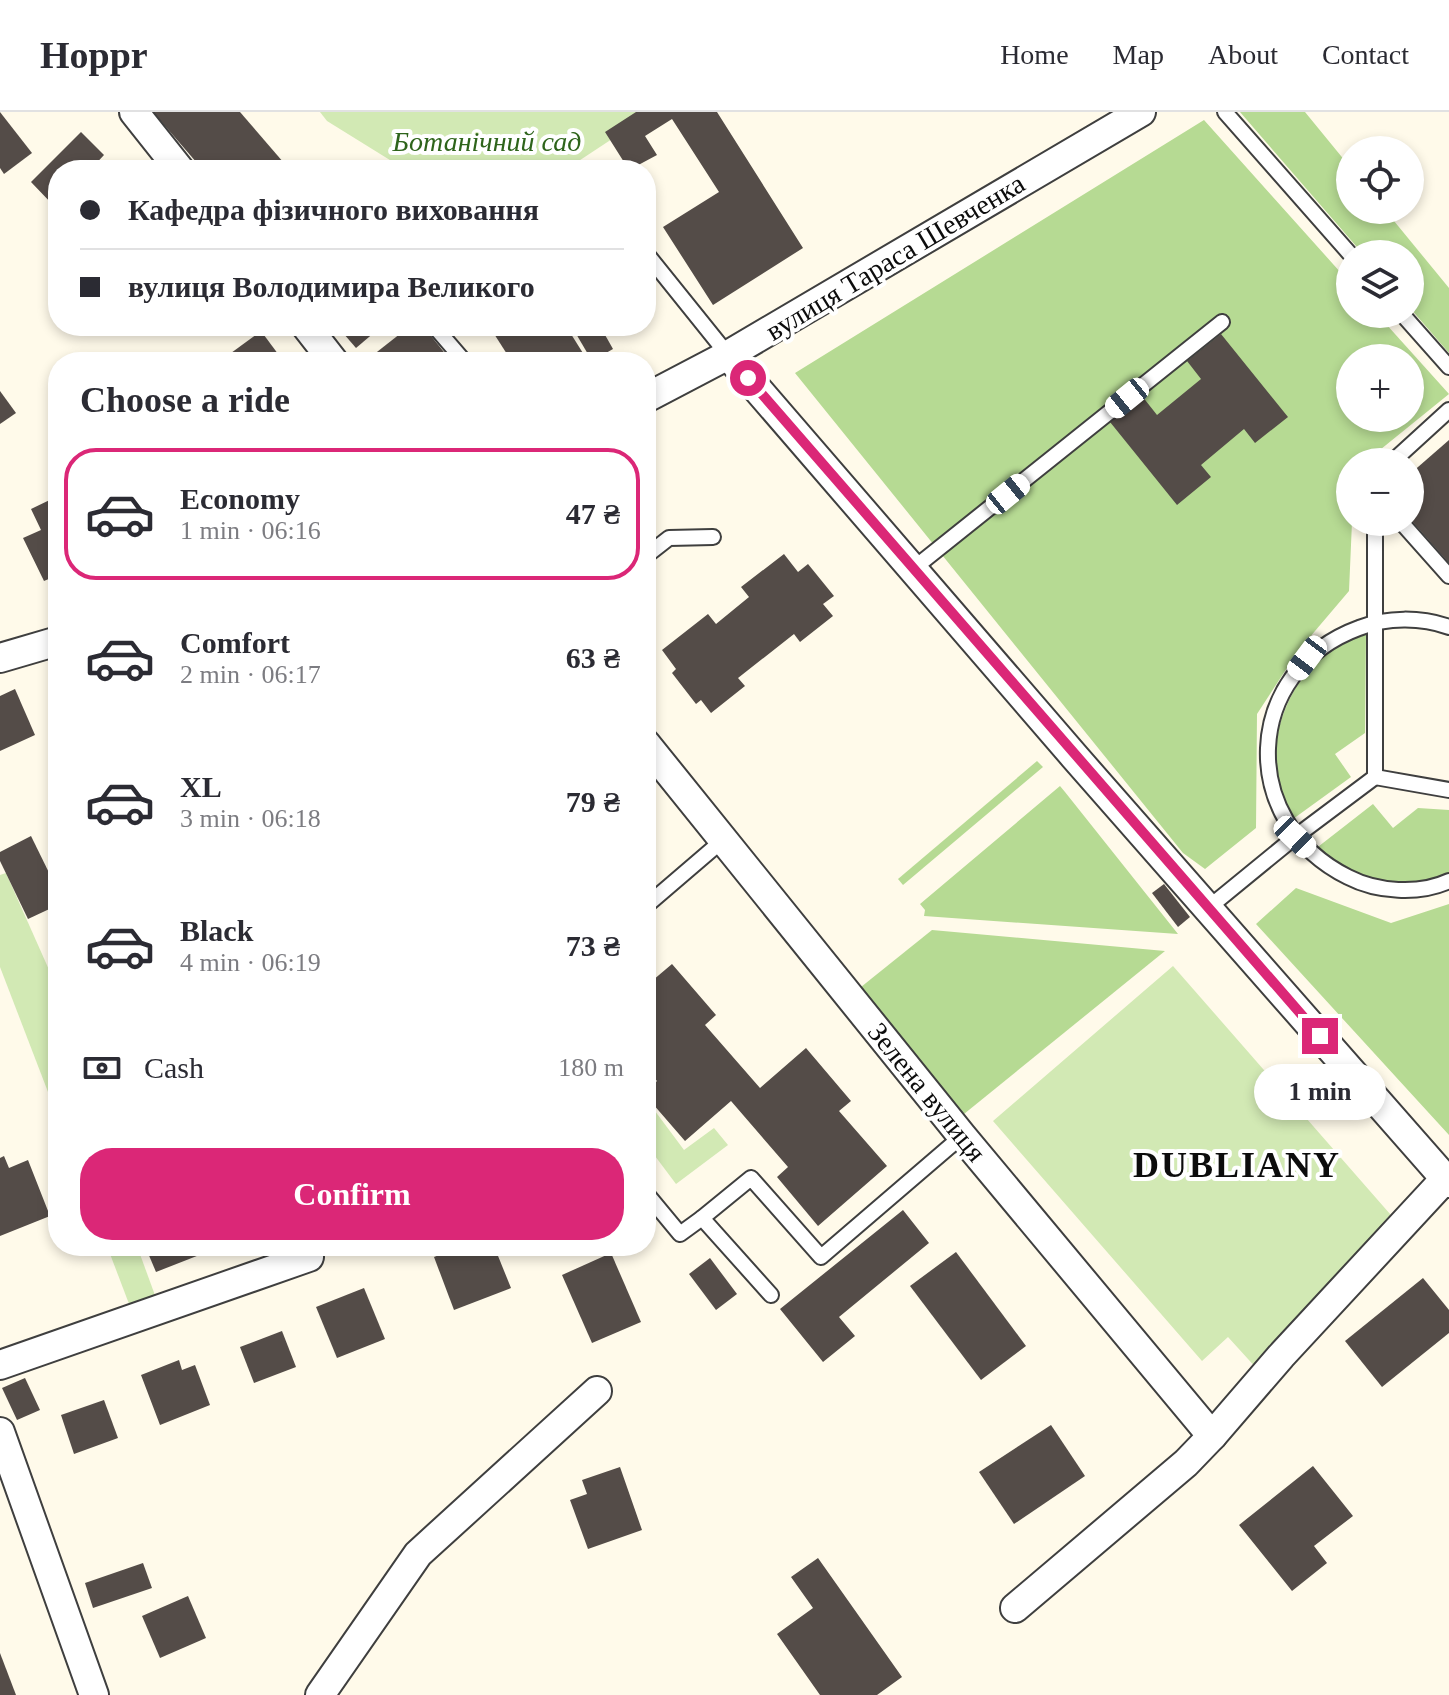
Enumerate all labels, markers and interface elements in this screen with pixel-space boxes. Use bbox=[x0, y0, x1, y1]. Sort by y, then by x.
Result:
text: Hoppr bbox=[40, 34, 148, 76]
text: Home bbox=[1000, 39, 1069, 70]
text: Map bbox=[1113, 39, 1164, 70]
text: About bbox=[1208, 39, 1278, 70]
text: Contact bbox=[1322, 39, 1409, 70]
park label: Ботанічний сад bbox=[392, 126, 581, 157]
map controls bbox=[1336, 136, 1424, 536]
button: locate bbox=[1336, 136, 1424, 224]
street label: вулиця Тараса Шевченка bbox=[760, 167, 1030, 347]
text: Кафедра фізичного виховання bbox=[128, 193, 539, 226]
button: layers bbox=[1336, 240, 1424, 328]
text: вулиця Володимира Великого bbox=[128, 270, 535, 303]
button: + bbox=[1336, 344, 1424, 432]
route start bbox=[730, 360, 766, 396]
car bbox=[1101, 374, 1153, 422]
text: Choose a ride bbox=[80, 380, 290, 420]
button: − bbox=[1336, 448, 1424, 536]
car bbox=[982, 470, 1034, 518]
icon: car bbox=[84, 478, 156, 550]
text: Economy bbox=[180, 482, 300, 515]
text: 47 ₴ bbox=[566, 497, 620, 530]
text: 1 min · 06:16 bbox=[180, 516, 321, 545]
icon: car bbox=[84, 622, 156, 694]
text: Comfort bbox=[180, 626, 290, 659]
car bbox=[1283, 632, 1331, 684]
text: 63 ₴ bbox=[566, 641, 620, 674]
text: 2 min · 06:17 bbox=[180, 660, 321, 689]
icon: car bbox=[84, 766, 156, 838]
text: XL bbox=[180, 770, 222, 803]
text: 79 ₴ bbox=[566, 785, 620, 818]
text: 3 min · 06:18 bbox=[180, 804, 321, 833]
car bbox=[1269, 812, 1321, 862]
icon: car bbox=[84, 910, 156, 982]
text: Black bbox=[180, 914, 253, 947]
text: 73 ₴ bbox=[566, 929, 620, 962]
text: 4 min · 06:19 bbox=[180, 948, 321, 977]
street label: Зелена вулиця bbox=[862, 1017, 992, 1168]
route end bbox=[1302, 1018, 1338, 1054]
icon: cash bbox=[80, 1046, 124, 1090]
text: Cash bbox=[144, 1051, 204, 1084]
text: 180 m bbox=[558, 1053, 624, 1082]
callout: 1 min bbox=[1254, 1064, 1386, 1120]
text: 1 min bbox=[1289, 1077, 1351, 1106]
district label: DUBLIANY bbox=[1133, 1145, 1341, 1185]
button: Confirm bbox=[80, 1148, 624, 1240]

